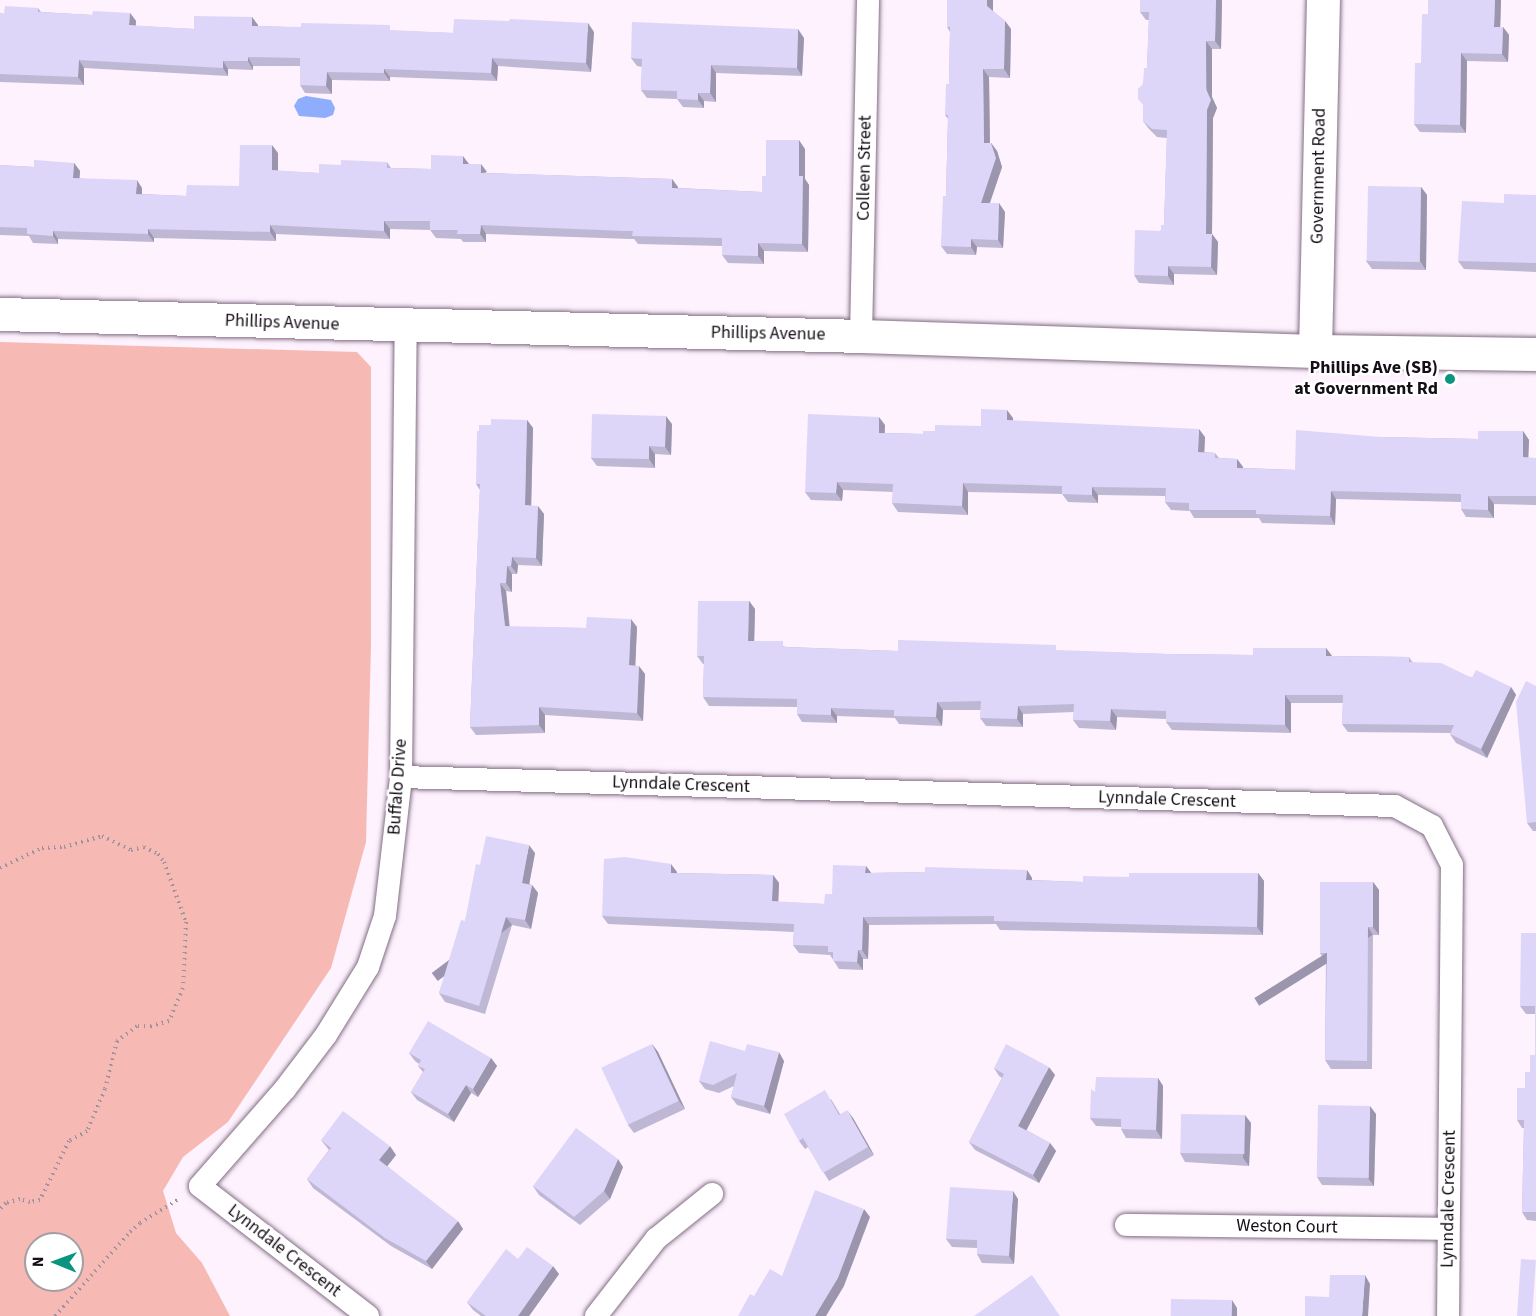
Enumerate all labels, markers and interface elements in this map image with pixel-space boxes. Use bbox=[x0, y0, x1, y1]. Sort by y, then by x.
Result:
street label: Government Road bbox=[1307, 108, 1331, 244]
street label: Colleen Street bbox=[853, 115, 877, 221]
street label: Phillips Avenue bbox=[224, 310, 340, 336]
street label: Phillips Avenue bbox=[711, 322, 825, 346]
place label: Phillips Ave (SB) at Government Rd bbox=[1294, 358, 1438, 400]
marker: Phillips Ave (SB) at Government Rd bbox=[1443, 372, 1457, 386]
street label: Buffalo Drive bbox=[384, 738, 412, 836]
street label: Lynndale Crescent bbox=[612, 772, 750, 798]
street label: Lynndale Crescent bbox=[1098, 787, 1236, 813]
street label: Lynndale Crescent bbox=[1437, 1130, 1461, 1268]
street label: Lynndale Crescent bbox=[223, 1200, 345, 1302]
street label: Weston Court bbox=[1236, 1215, 1338, 1239]
north arrow bbox=[24, 1232, 84, 1292]
text: N bbox=[27, 1256, 49, 1267]

